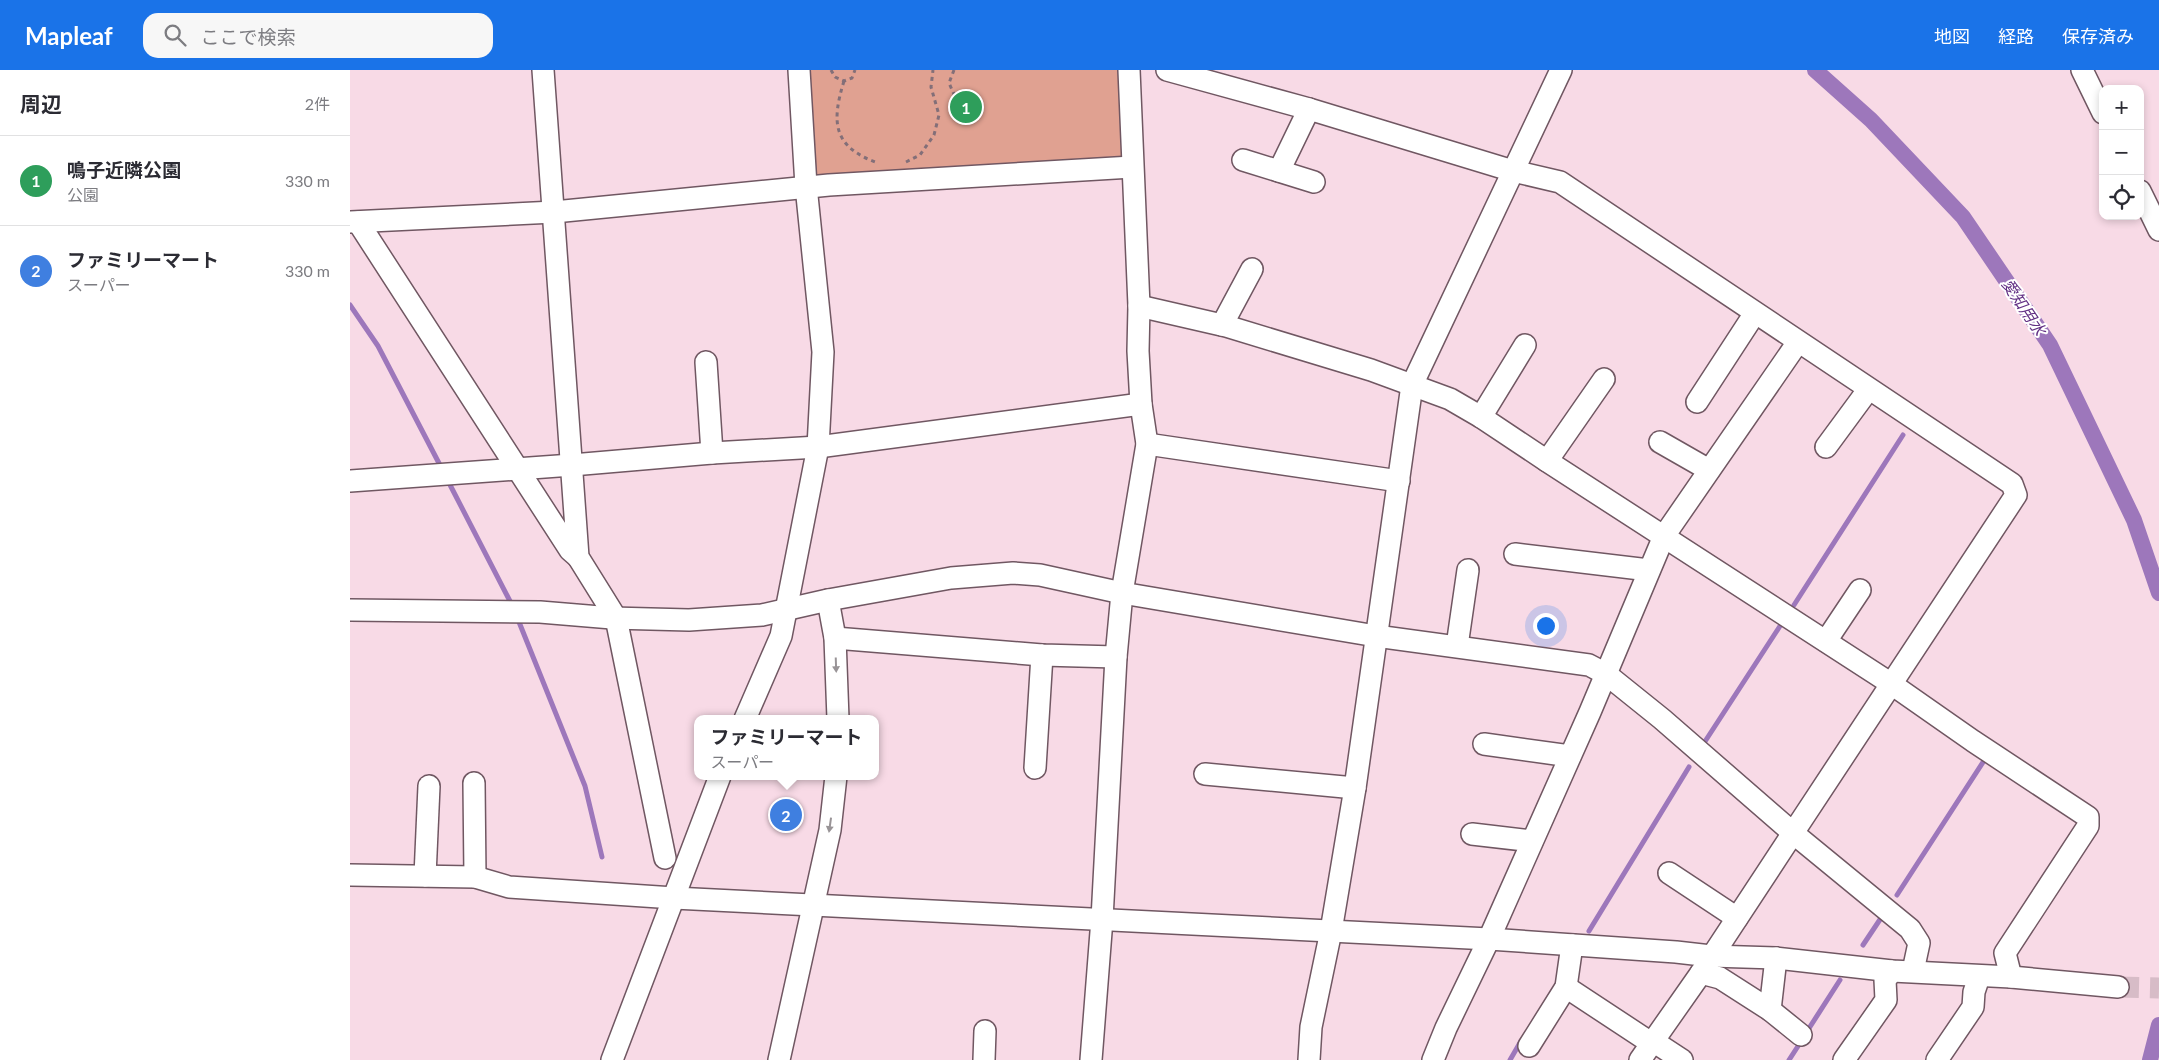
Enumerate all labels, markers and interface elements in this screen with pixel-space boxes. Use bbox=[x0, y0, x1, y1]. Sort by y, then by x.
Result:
search box bbox=[143, 13, 493, 58]
text: Mapleaf bbox=[25, 21, 113, 50]
icon: search bbox=[161, 21, 189, 49]
text: ここで検索 bbox=[201, 25, 296, 48]
text: 地図 bbox=[1934, 25, 1970, 47]
text: 経路 bbox=[1998, 25, 2034, 47]
text: 保存済み bbox=[2062, 25, 2134, 47]
map controls bbox=[2099, 85, 2144, 220]
button: + bbox=[2099, 85, 2144, 130]
pin: 1 bbox=[950, 88, 982, 126]
text: 周辺 bbox=[20, 91, 62, 116]
text: 2件 bbox=[305, 94, 330, 113]
button: − bbox=[2099, 130, 2144, 175]
text: 鳴子近隣公園 bbox=[67, 158, 181, 181]
text: 1 bbox=[31, 171, 41, 190]
text: 330 m bbox=[285, 171, 330, 190]
button: locate bbox=[2099, 175, 2144, 220]
text: 公園 bbox=[67, 185, 99, 204]
text: ファミリーマート bbox=[67, 248, 219, 271]
text: 2 bbox=[31, 261, 41, 280]
text: 330 m bbox=[285, 261, 330, 280]
text: スーパー bbox=[67, 275, 131, 294]
water label: 愛知用水 bbox=[1999, 275, 2051, 340]
your location bbox=[1533, 613, 1559, 639]
one-way arrow bbox=[832, 658, 840, 674]
popup bbox=[694, 715, 879, 780]
text: ファミリーマート bbox=[710, 725, 863, 748]
text: スーパー bbox=[710, 752, 774, 771]
pin: 2 bbox=[770, 796, 802, 834]
one-way arrow bbox=[826, 817, 834, 833]

